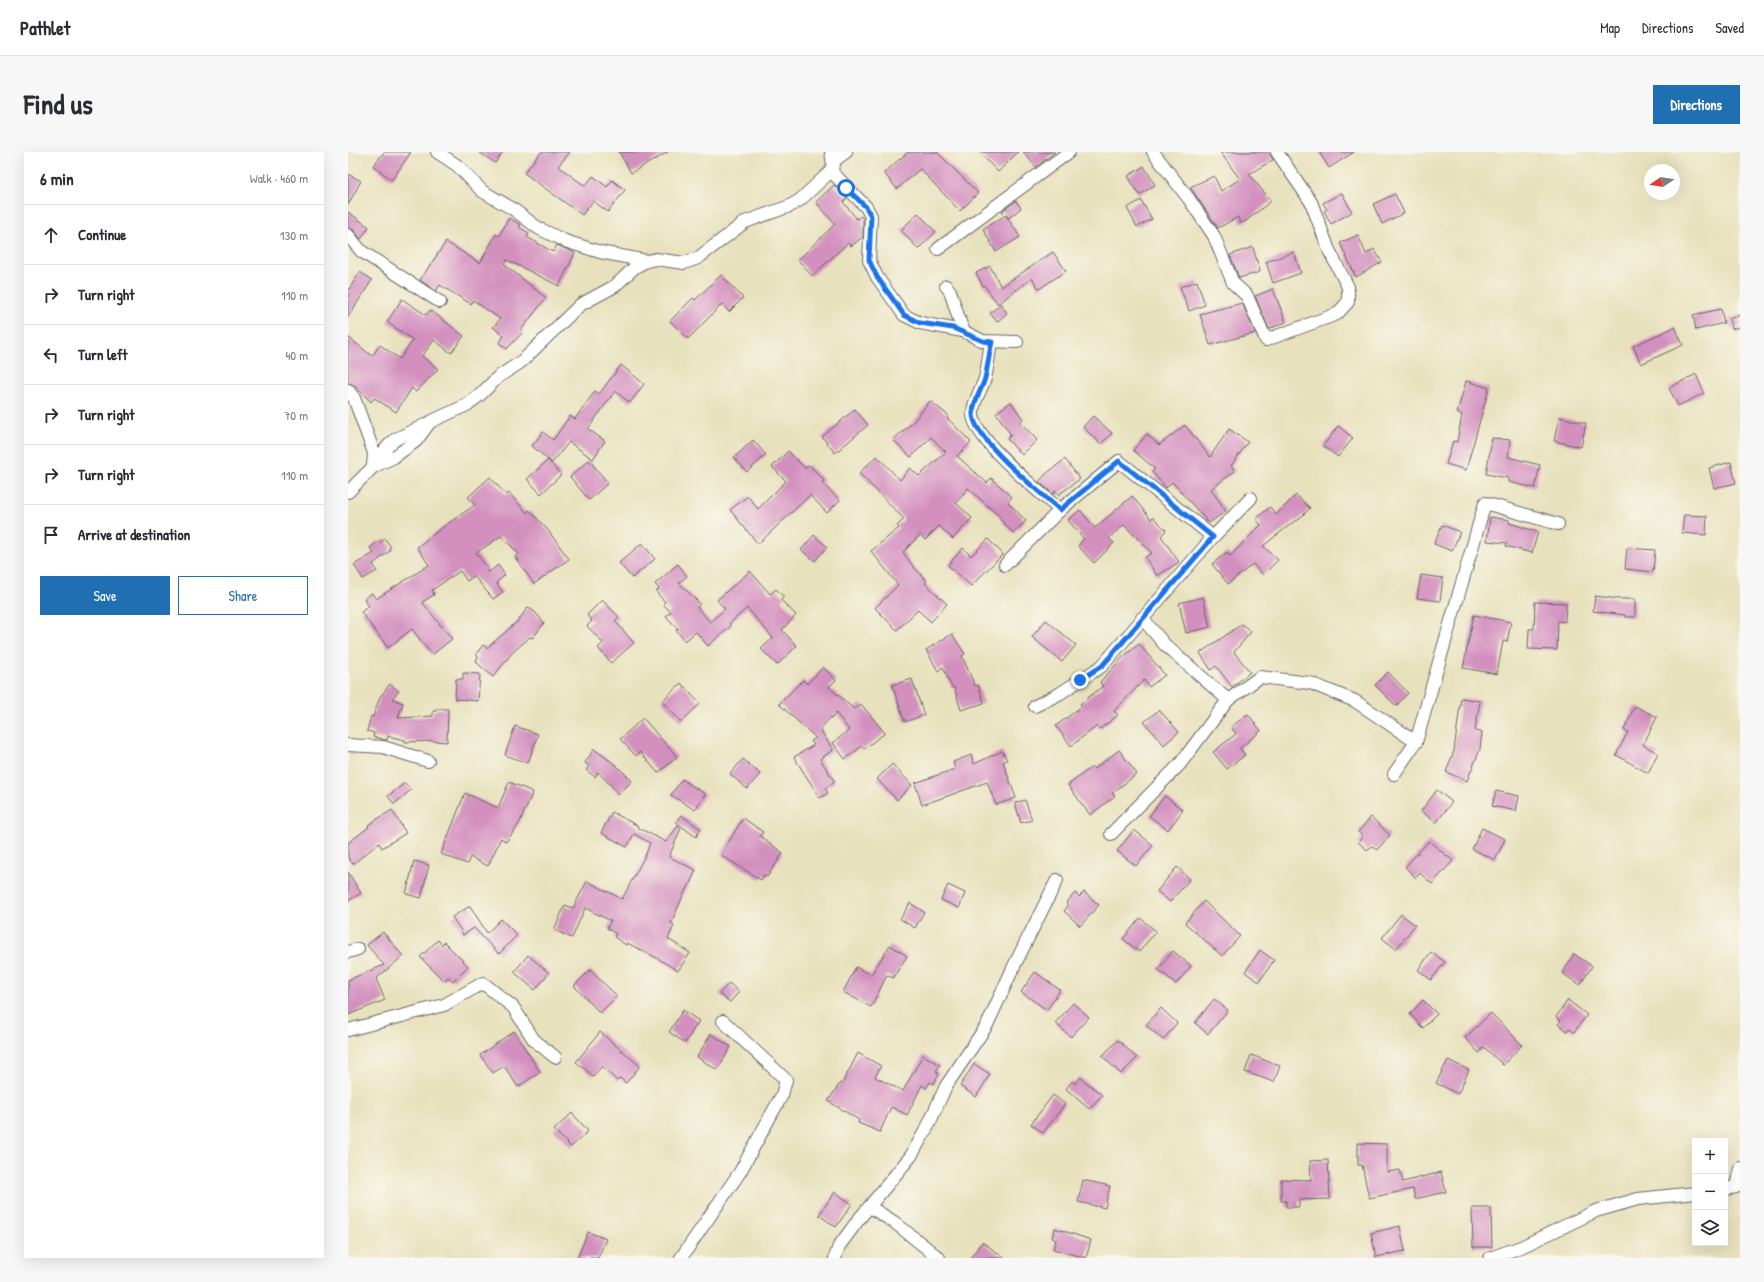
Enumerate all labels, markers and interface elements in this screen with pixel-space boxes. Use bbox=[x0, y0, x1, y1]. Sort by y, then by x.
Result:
text: Pathlet bbox=[20, 15, 70, 41]
text: Map bbox=[1600, 18, 1620, 37]
text: Directions bbox=[1642, 18, 1693, 37]
text: Saved bbox=[1715, 18, 1744, 37]
text: Find us bbox=[24, 85, 93, 123]
button: Directions bbox=[1653, 85, 1740, 124]
north arrow bbox=[1644, 164, 1680, 200]
text: 6 min bbox=[40, 167, 74, 190]
text: Walk · 460 m bbox=[250, 169, 308, 187]
route start bbox=[837, 179, 855, 197]
icon: ahead bbox=[40, 224, 62, 246]
text: Continue bbox=[78, 224, 126, 245]
text: 130 m bbox=[280, 226, 308, 244]
icon: right bbox=[40, 284, 62, 306]
text: Turn right bbox=[78, 284, 134, 305]
text: 110 m bbox=[281, 286, 308, 304]
icon: left bbox=[40, 344, 62, 366]
text: Turn left bbox=[78, 344, 128, 365]
text: 40 m bbox=[285, 346, 308, 364]
icon: right bbox=[40, 404, 62, 426]
text: Turn right bbox=[78, 404, 134, 425]
text: 70 m bbox=[284, 406, 308, 424]
icon: right bbox=[40, 464, 62, 486]
text: Turn right bbox=[78, 464, 134, 485]
text: 110 m bbox=[281, 466, 308, 484]
icon: arrive bbox=[40, 524, 62, 546]
text: Arrive at destination bbox=[78, 524, 190, 545]
button: Save bbox=[40, 576, 170, 615]
button: Share bbox=[178, 576, 308, 615]
route end bbox=[1071, 671, 1089, 689]
map controls bbox=[1692, 1138, 1728, 1246]
button: + bbox=[1692, 1138, 1728, 1174]
button: − bbox=[1692, 1174, 1728, 1210]
button: layers bbox=[1692, 1210, 1728, 1246]

